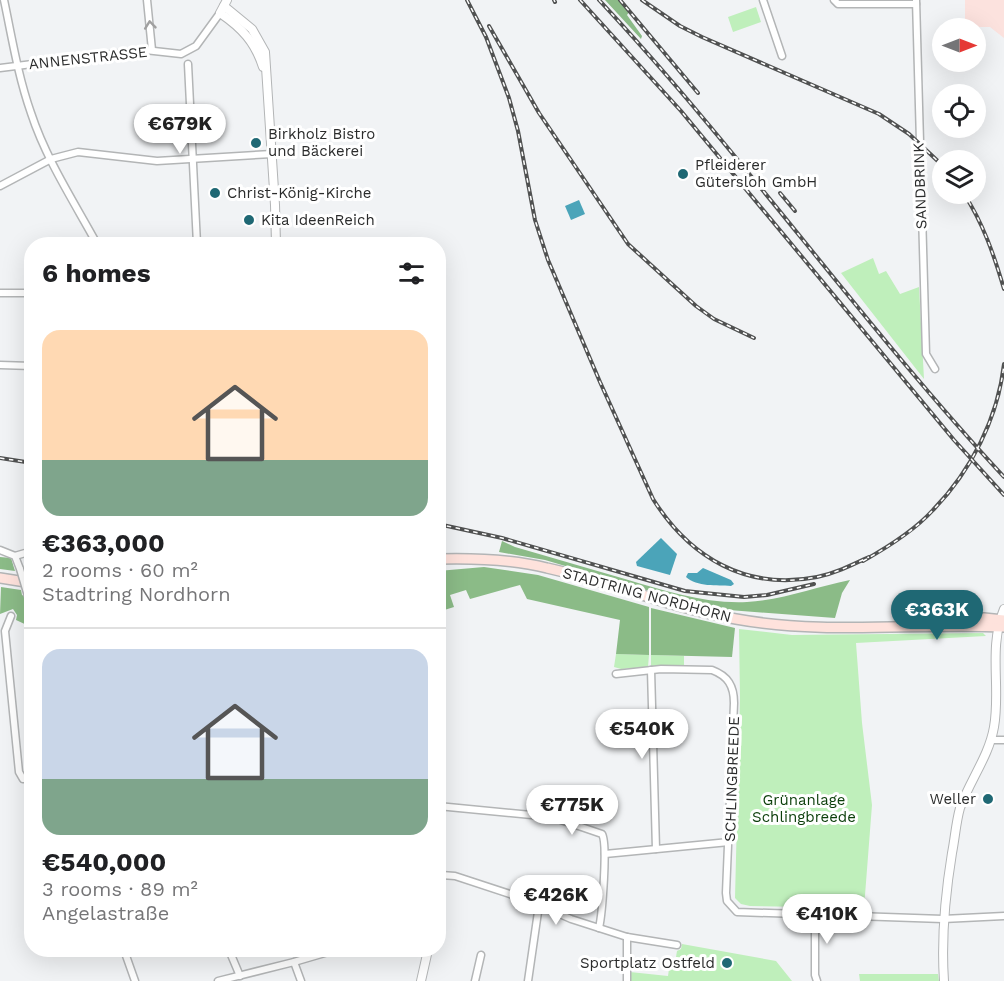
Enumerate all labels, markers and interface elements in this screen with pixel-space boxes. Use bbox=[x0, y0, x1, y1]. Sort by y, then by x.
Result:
north arrow bbox=[932, 18, 986, 72]
map controls bbox=[932, 18, 986, 204]
one-way arrow bbox=[144, 21, 157, 30]
street label: ANNENSTRASSE bbox=[28, 43, 148, 73]
button: locate bbox=[932, 84, 986, 138]
pin: €679K bbox=[138, 104, 222, 155]
text: €679K bbox=[148, 111, 212, 135]
place label: Birkholz Bistro und Bäckerei bbox=[268, 125, 375, 160]
marker: Birkholz Bistro und Bäckerei bbox=[249, 136, 263, 150]
street label: SANDBRINK bbox=[909, 142, 930, 229]
button: layers bbox=[932, 150, 986, 204]
place label: Pfleiderer Gütersloh GmbH bbox=[695, 156, 817, 191]
marker: Pfleiderer Gütersloh GmbH bbox=[676, 167, 690, 181]
place label: Christ-König-Kirche bbox=[227, 184, 372, 202]
marker: Christ-König-Kirche bbox=[208, 186, 222, 200]
place label: Kita IdeenReich bbox=[261, 211, 375, 229]
marker: Kita IdeenReich bbox=[242, 213, 256, 227]
icon: filters bbox=[395, 257, 428, 290]
text: 6 homes bbox=[42, 258, 151, 288]
icon: home bbox=[181, 369, 289, 477]
text: €363,000 bbox=[42, 528, 165, 558]
text: 2 rooms · 60 m² bbox=[42, 558, 198, 582]
street label: STADTRING NORDHORN bbox=[561, 564, 733, 626]
text: Stadtring Nordhorn bbox=[42, 582, 231, 606]
pin: €363K bbox=[895, 590, 979, 641]
text: €363K bbox=[905, 597, 969, 621]
icon: home bbox=[181, 688, 289, 796]
pin: €540K bbox=[600, 709, 684, 760]
text: €540K bbox=[609, 716, 675, 740]
street label: SCHLINGBREEDE bbox=[721, 716, 743, 842]
pin: €775K bbox=[530, 785, 614, 836]
place label: Weller bbox=[929, 790, 976, 808]
park label: Grünanlage Schlingbreede bbox=[752, 791, 856, 826]
text: €775K bbox=[540, 792, 604, 816]
marker: Weller bbox=[981, 792, 995, 806]
text: €540,000 bbox=[42, 847, 166, 877]
pin: €426K bbox=[514, 875, 598, 926]
text: 3 rooms · 89 m² bbox=[42, 877, 198, 901]
text: €426K bbox=[524, 882, 588, 906]
pin: €410K bbox=[785, 894, 869, 945]
text: Angelastraße bbox=[42, 901, 169, 925]
text: €410K bbox=[796, 901, 858, 925]
place label: Sportplatz Ostfeld bbox=[580, 954, 715, 972]
marker: Sportplatz Ostfeld bbox=[720, 956, 734, 970]

